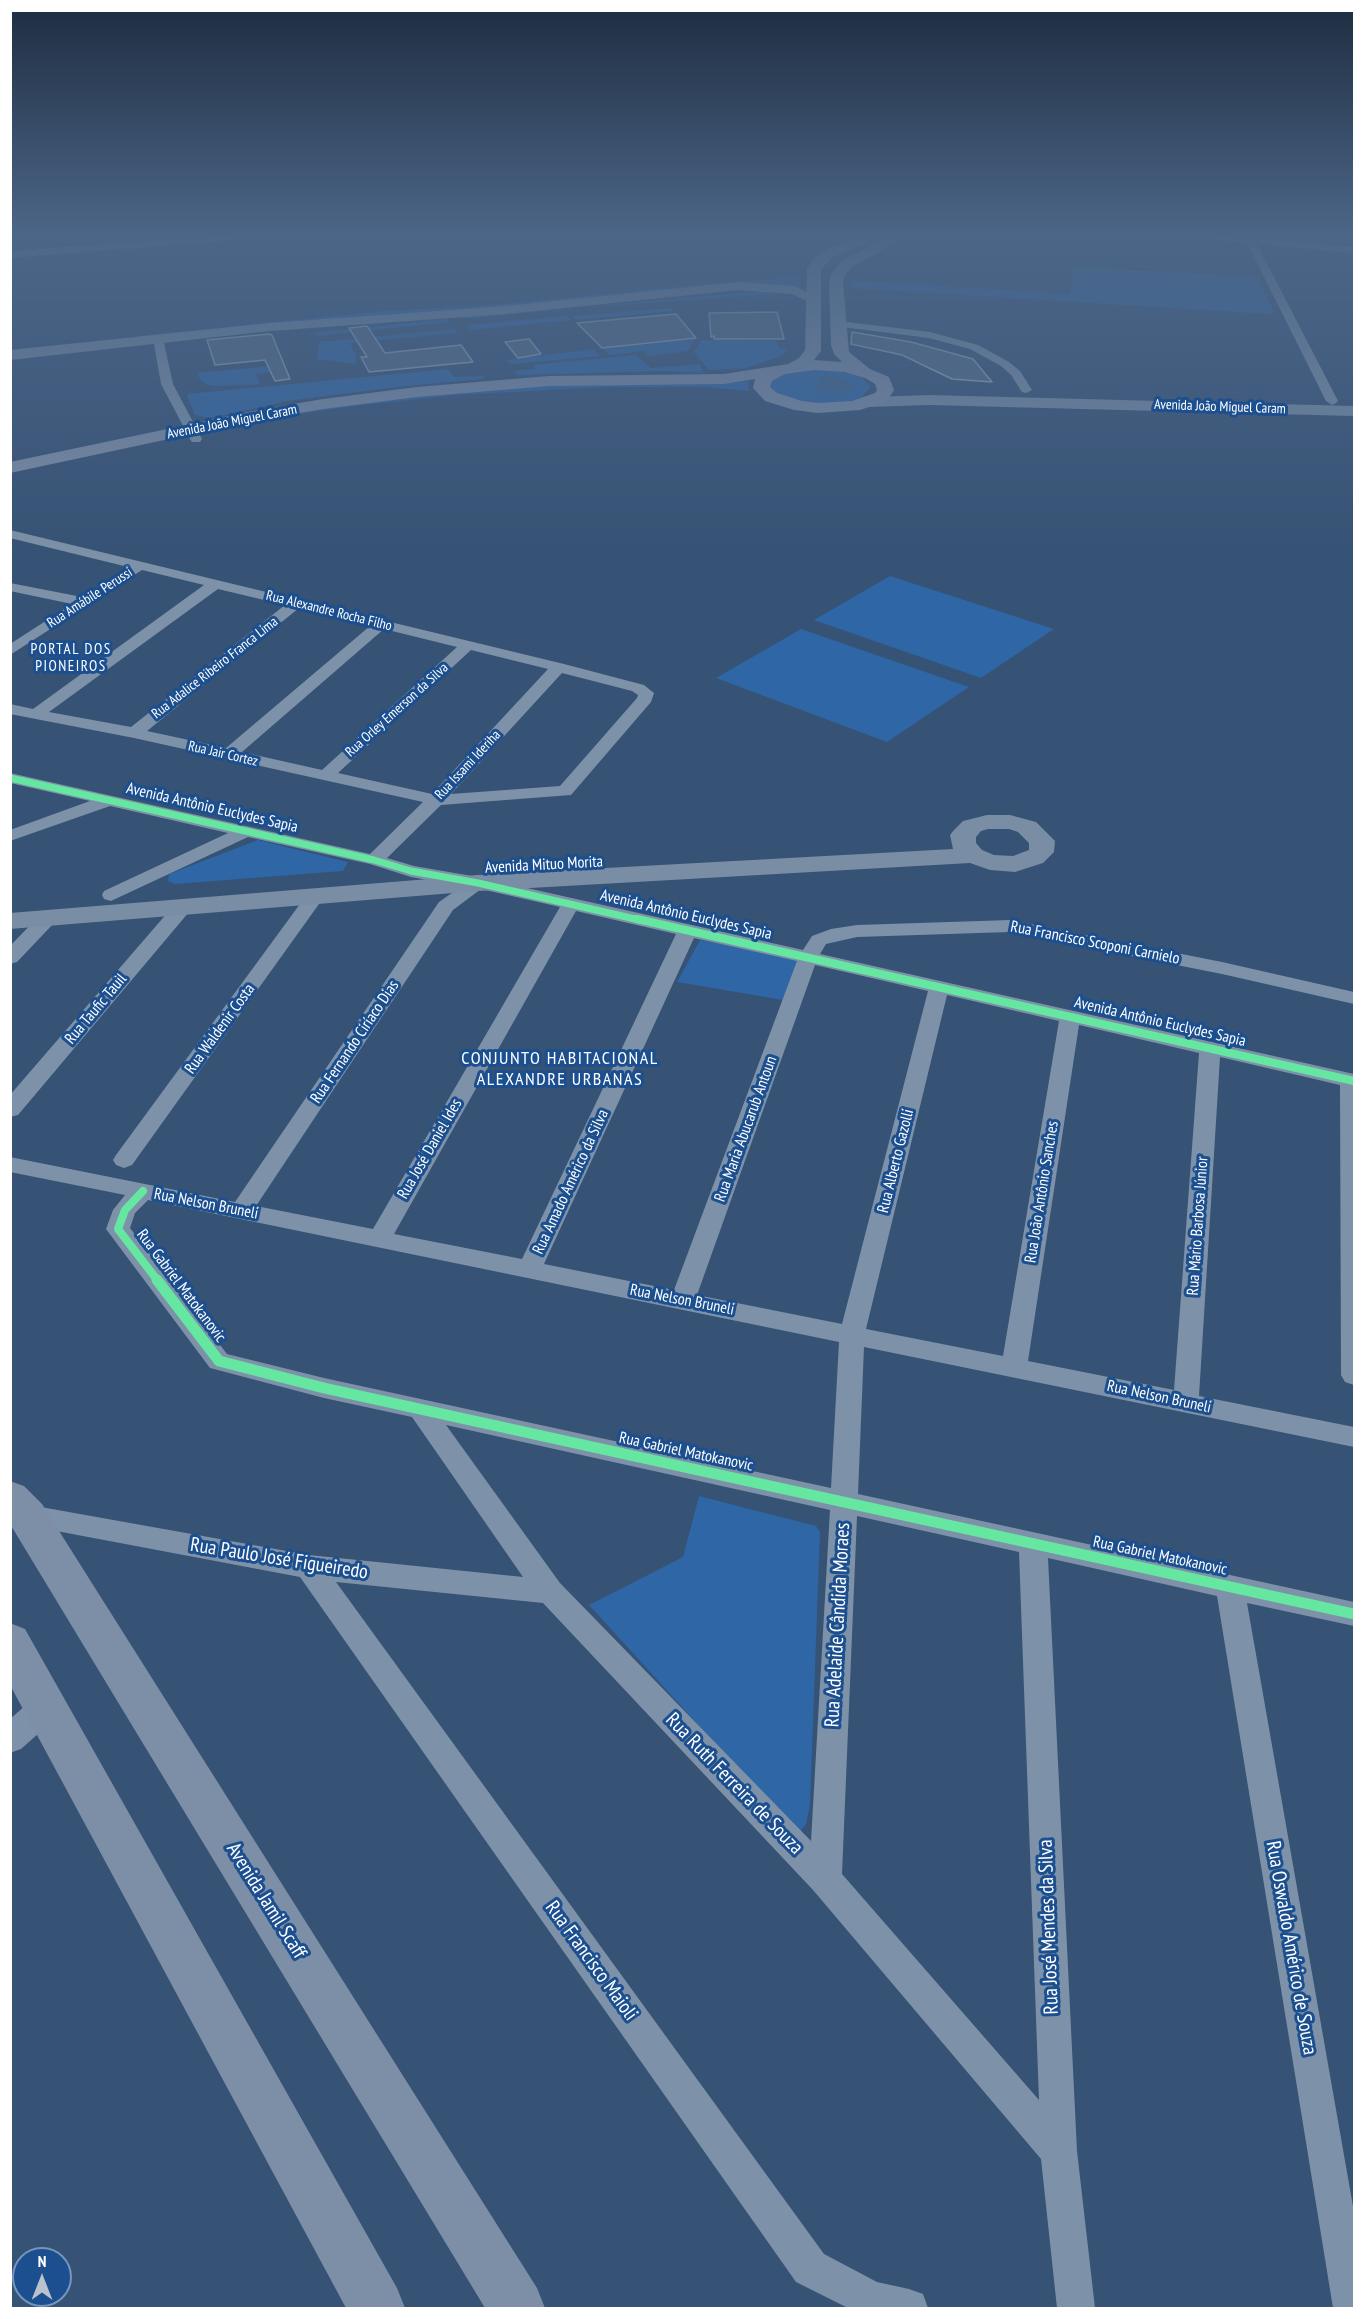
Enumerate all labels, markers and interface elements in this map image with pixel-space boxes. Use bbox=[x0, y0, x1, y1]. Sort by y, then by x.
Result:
street label: Avenida João Miguel Caram bbox=[1154, 396, 1286, 418]
street label: Avenida João Miguel Caram bbox=[166, 401, 298, 443]
street label: Rua Amábile Perussi bbox=[44, 564, 136, 632]
street label: Rua Alexandre Rocha Filho bbox=[264, 587, 394, 635]
street label: Rua Adalice Ribeiro Franca Lima bbox=[149, 614, 281, 722]
district label: PORTAL DOS PIONEIROS bbox=[30, 641, 112, 676]
street label: Rua Orley Emerson da Silva bbox=[342, 659, 452, 761]
street label: Rua Issami Ideriha bbox=[432, 727, 504, 803]
street label: Rua Jair Cortez bbox=[187, 738, 259, 770]
street label: Avenida Antônio Euclydes Sapia bbox=[124, 779, 300, 837]
street label: Avenida Mituo Morita bbox=[484, 852, 604, 878]
street label: Avenida Antônio Euclydes Sapia bbox=[598, 886, 774, 944]
street label: Rua Francisco Scoponi Carnielo bbox=[1009, 917, 1181, 969]
street label: Rua Taufic Tauil bbox=[61, 970, 131, 1048]
street label: Rua Fernando Ciríaco Dias bbox=[307, 977, 403, 1107]
street label: Rua Waldenir Costa bbox=[181, 980, 259, 1078]
street label: Avenida Antônio Euclydes Sapia bbox=[1072, 993, 1248, 1051]
district label: CONJUNTO HABITACIONAL ALEXANDRE URBANAS bbox=[461, 1048, 659, 1090]
street label: Rua Maria Abucarub Antoun bbox=[711, 1054, 781, 1204]
street label: Rua José Daniel Ides bbox=[394, 1096, 466, 1202]
street label: Rua Amado Américo da Silva bbox=[529, 1107, 613, 1257]
street label: Rua Alberto Gazolli bbox=[874, 1107, 918, 1215]
street label: Rua João Antônio Sanches bbox=[1021, 1120, 1063, 1264]
street label: Rua Mário Barbosa Júnior bbox=[1184, 1156, 1212, 1296]
street label: Rua Nelson Bruneli bbox=[152, 1184, 260, 1224]
street label: Rua Gabriel Matokanovic bbox=[132, 1226, 230, 1346]
street label: Rua Nelson Bruneli bbox=[628, 1280, 736, 1320]
street label: Rua Nelson Bruneli bbox=[1105, 1377, 1213, 1417]
street label: Rua Gabriel Matokanovic bbox=[617, 1428, 755, 1476]
street label: Rua Adelaide Cândida Moraes bbox=[821, 1522, 855, 1728]
street label: Rua Gabriel Matokanovic bbox=[1091, 1532, 1229, 1580]
street label: Rua Paulo José Figueiredo bbox=[188, 1533, 370, 1585]
street label: Rua Ruth Ferreira de Souza bbox=[660, 1708, 808, 1860]
street label: Avenida Jamil Scaff bbox=[221, 1839, 311, 1963]
street label: Rua José Mendes da Silva bbox=[1034, 1839, 1064, 2015]
street label: Rua Oswaldo Américo de Souza bbox=[1260, 1839, 1322, 2057]
street label: Rua Francisco Maioli bbox=[540, 1897, 642, 2025]
north arrow bbox=[12, 2247, 72, 2307]
text: N bbox=[38, 2251, 46, 2271]

